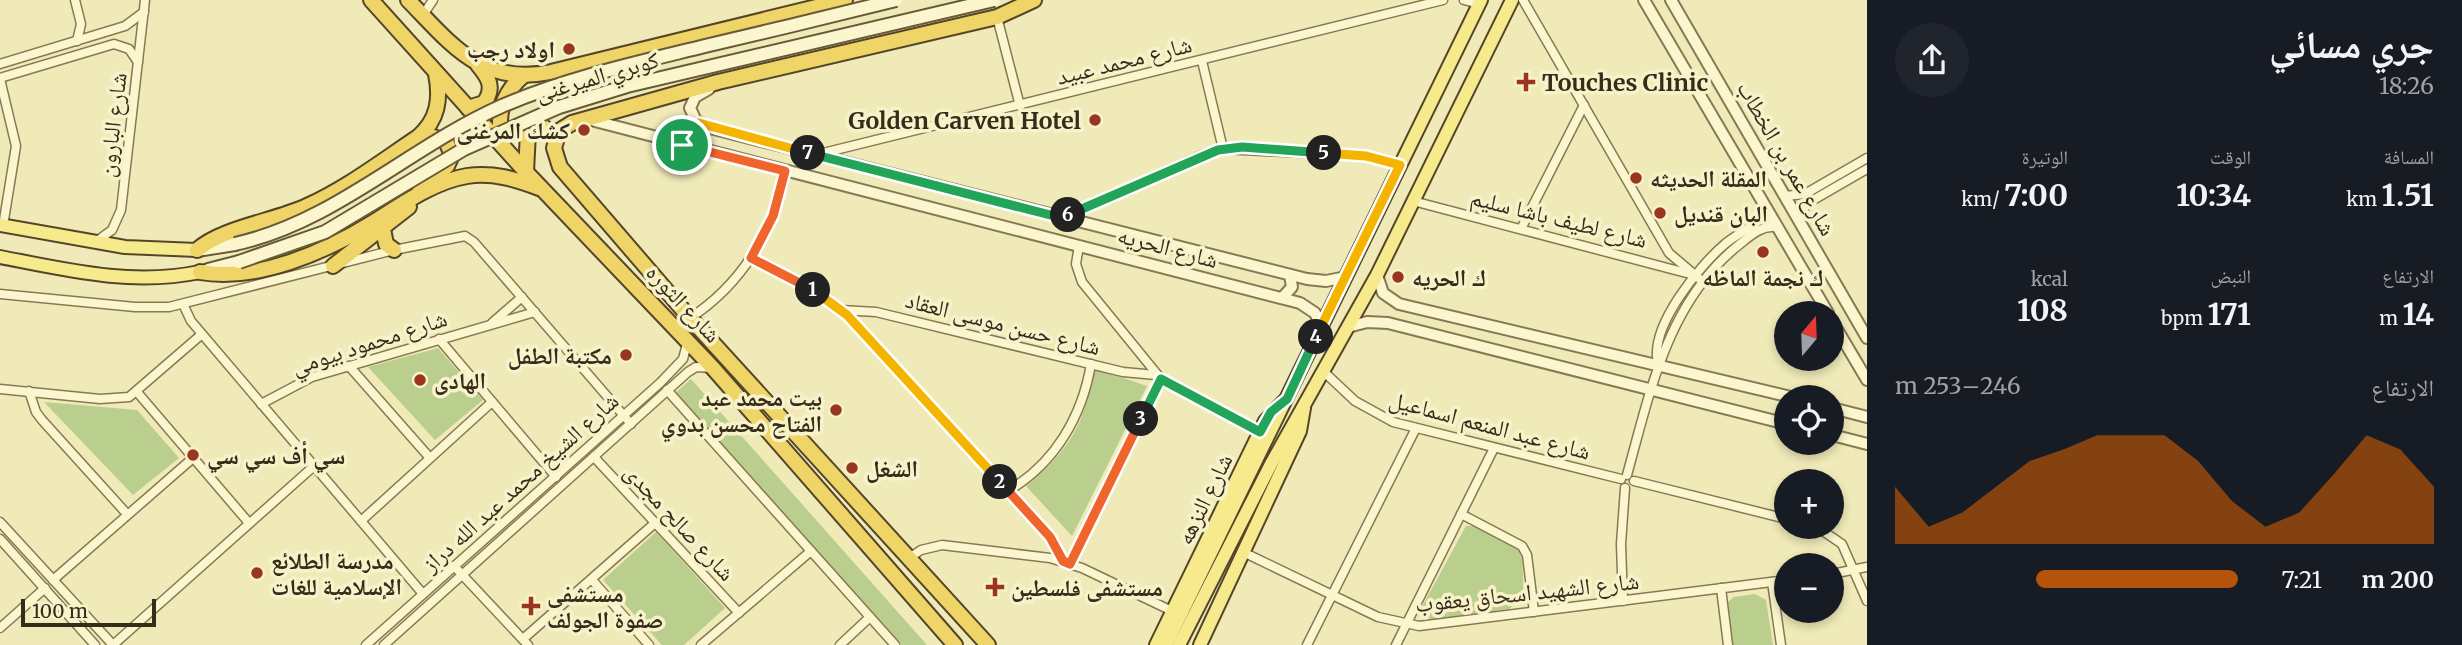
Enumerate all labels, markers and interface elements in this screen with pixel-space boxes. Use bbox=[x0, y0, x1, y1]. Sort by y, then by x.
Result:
text: جري مسائي bbox=[2269, 21, 2434, 68]
button: share bbox=[1895, 23, 1969, 97]
street label: شارع محمد عبيد bbox=[1053, 29, 1195, 92]
place label: اولاد رجب bbox=[467, 35, 555, 64]
marker: اولاد رجب bbox=[561, 41, 577, 57]
street label: كوبري الميرغنى bbox=[532, 44, 664, 112]
place label: Touches Clinic bbox=[1542, 68, 1709, 97]
street label: شارع البارون bbox=[91, 71, 134, 179]
text: 18:26 bbox=[2379, 71, 2434, 100]
marker: Touches Clinic bbox=[1516, 72, 1536, 92]
street label: شارع عمر بن الخطاب bbox=[1730, 75, 1843, 241]
place label: Golden Carven Hotel bbox=[848, 106, 1082, 135]
marker: Golden Carven Hotel bbox=[1087, 112, 1103, 128]
pin bbox=[652, 115, 712, 175]
place label: كشك المرغنى bbox=[457, 116, 570, 145]
marker: كشك المرغنى bbox=[576, 122, 592, 138]
icon: arrive bbox=[663, 126, 701, 164]
pin: 7 bbox=[790, 136, 826, 170]
pin: 5 bbox=[1306, 136, 1342, 170]
text: 7 bbox=[802, 140, 813, 164]
text: 5 bbox=[1318, 140, 1329, 164]
text: الوتيرة bbox=[2022, 145, 2068, 169]
text: الوقت bbox=[2210, 145, 2251, 169]
text: المسافة bbox=[2384, 145, 2434, 169]
place label: المقلة الحديثه bbox=[1650, 164, 1767, 193]
marker: المقلة الحديثه bbox=[1628, 170, 1644, 186]
text: 7:00 bbox=[2004, 176, 2068, 214]
text: 10:34 bbox=[2176, 176, 2251, 214]
text: 1.51 bbox=[2382, 176, 2434, 214]
street label: شارع لطيف باشا سليم bbox=[1467, 182, 1650, 256]
text: /km bbox=[1961, 187, 2004, 211]
text: km bbox=[2346, 187, 2382, 211]
pin: 6 bbox=[1050, 198, 1086, 232]
place label: البان قنديل bbox=[1674, 199, 1768, 228]
text: 6 bbox=[1062, 202, 1073, 226]
marker: البان قنديل bbox=[1652, 205, 1668, 221]
street label: شارع الحريه bbox=[1115, 220, 1221, 275]
marker: ك نجمة الماظه bbox=[1755, 244, 1771, 260]
street label: شارع الثوره bbox=[640, 258, 728, 349]
place label: ك الحريه bbox=[1412, 263, 1486, 292]
place label: ك نجمة الماظه bbox=[1702, 263, 1824, 292]
text: النبض bbox=[2210, 264, 2251, 288]
text: الارتفاع bbox=[2382, 264, 2434, 288]
text: kcal bbox=[2031, 267, 2068, 291]
marker: ك الحريه bbox=[1390, 269, 1406, 285]
pin: 1 bbox=[796, 272, 830, 308]
text: 1 bbox=[808, 277, 817, 301]
street label: شارع حسن موسى العقاد bbox=[902, 285, 1103, 362]
text: 108 bbox=[2017, 291, 2068, 329]
text: 171 bbox=[2208, 295, 2251, 333]
text: 14 bbox=[2403, 295, 2434, 333]
north arrow bbox=[1774, 301, 1844, 371]
map controls bbox=[1774, 301, 1844, 623]
street label: شارع محمود بيومي bbox=[288, 303, 452, 385]
text: bpm bbox=[2161, 306, 2208, 330]
text: m bbox=[2379, 306, 2403, 330]
pin: 4 bbox=[1298, 320, 1334, 354]
text: 4 bbox=[1309, 324, 1322, 348]
place label: مكتبة الطفل bbox=[508, 341, 612, 370]
marker: مكتبة الطفل bbox=[618, 347, 634, 363]
place label: الهادى bbox=[434, 366, 486, 395]
text: 246–253 m bbox=[1895, 371, 2021, 400]
marker: الهادى bbox=[412, 372, 428, 388]
text: الارتفاع bbox=[2371, 373, 2434, 402]
place label: بيت محمد عبد الفتاح محسن بدوي bbox=[661, 383, 822, 442]
street label: شارع عبد المنعم اسماعيل bbox=[1386, 384, 1594, 468]
button: locate bbox=[1774, 385, 1844, 455]
street label: شارع الشيخ محمد عبد الله دراز bbox=[415, 386, 625, 579]
marker: بيت محمد عبد الفتاح محسن بدوي bbox=[828, 402, 844, 418]
pin: 3 bbox=[1124, 402, 1158, 436]
text: 3 bbox=[1135, 406, 1146, 430]
place label: سي أف سي سي bbox=[207, 440, 345, 474]
marker: سي أف سي سي bbox=[185, 447, 201, 463]
street label: شارع النزهه bbox=[1170, 449, 1239, 550]
place label: الشغل bbox=[866, 454, 918, 483]
street label: شارع صالح مجدى bbox=[618, 457, 742, 587]
marker: الشغل bbox=[844, 460, 860, 476]
pin: 2 bbox=[982, 464, 1018, 500]
text: 2 bbox=[994, 469, 1005, 493]
button: + bbox=[1774, 469, 1844, 539]
place label: مدرسة الطلائع الإسلامية للغات bbox=[271, 546, 402, 601]
button: − bbox=[1774, 553, 1844, 623]
marker: مدرسة الطلائع الإسلامية للغات bbox=[249, 565, 265, 581]
text: 7:21 bbox=[2281, 565, 2322, 594]
text: 200 m bbox=[2362, 565, 2434, 594]
street label: شارع الشهيد اسحاق يعقوب bbox=[1414, 566, 1641, 619]
place label: مستشفى فلسطين bbox=[1011, 573, 1163, 602]
marker: مستشفى فلسطين bbox=[985, 577, 1005, 597]
place label: مستشفى صفوة الجولف bbox=[547, 579, 663, 634]
scale bar bbox=[21, 596, 156, 628]
marker: مستشفى صفوة الجولف bbox=[521, 596, 541, 616]
text: 100 m bbox=[32, 599, 88, 623]

